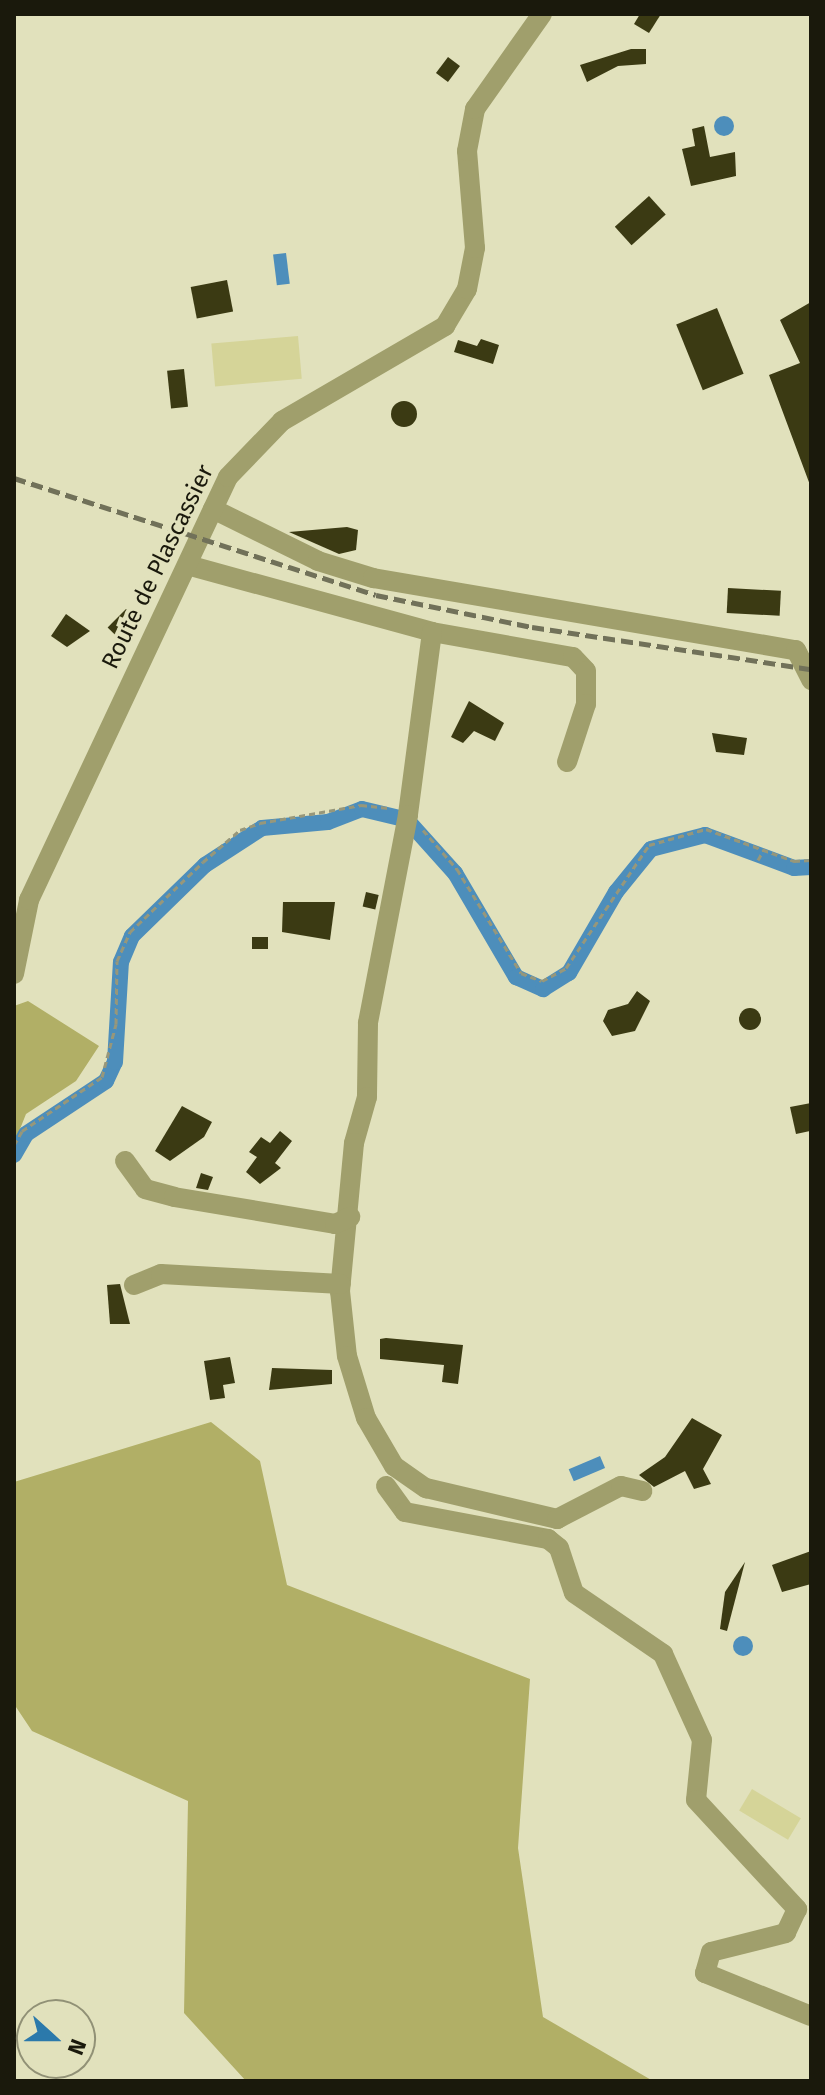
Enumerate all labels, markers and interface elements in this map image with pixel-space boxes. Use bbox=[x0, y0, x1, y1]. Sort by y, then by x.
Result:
street label: Route de Plascassier bbox=[96, 460, 220, 674]
north arrow bbox=[16, 1999, 96, 2079]
text: N bbox=[62, 2035, 92, 2059]

